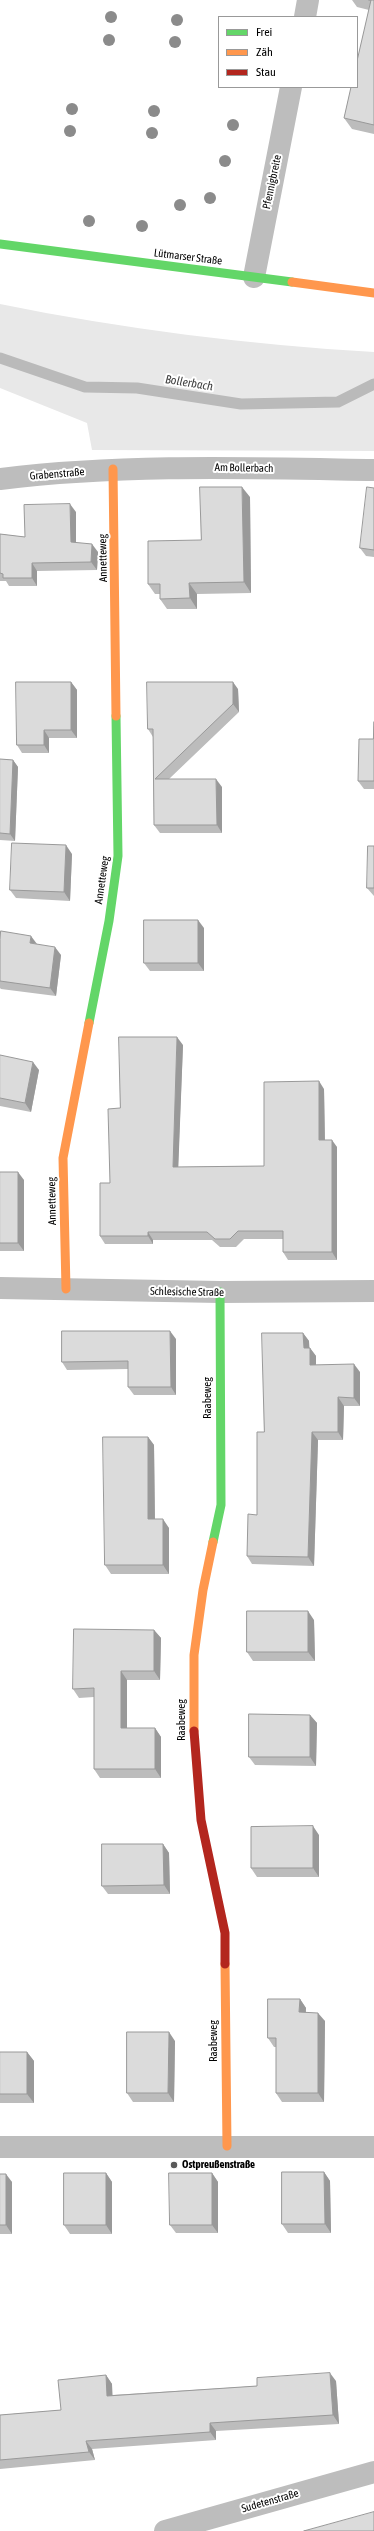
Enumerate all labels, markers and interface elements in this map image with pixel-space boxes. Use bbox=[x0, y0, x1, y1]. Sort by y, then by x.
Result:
legend bbox=[218, 16, 358, 88]
text: Frei bbox=[256, 25, 272, 39]
text: Zäh bbox=[256, 45, 273, 59]
text: Stau bbox=[256, 65, 276, 79]
street label: Pfennigbreite bbox=[260, 154, 284, 210]
street label: Lütmarser Straße bbox=[153, 246, 223, 268]
water label: Bollerbach bbox=[164, 372, 214, 394]
street label: Am Bollerbach bbox=[214, 461, 274, 475]
street label: Grabenstraße bbox=[29, 465, 85, 483]
street label: Annetteweg bbox=[96, 534, 110, 582]
street label: Annetteweg bbox=[92, 855, 112, 905]
street label: Annetteweg bbox=[45, 1177, 59, 1225]
street label: Schlesische Straße bbox=[150, 1285, 224, 1299]
street label: Raabeweg bbox=[201, 1377, 215, 1419]
street label: Raabeweg bbox=[175, 1699, 189, 1741]
street label: Raabeweg bbox=[207, 2020, 221, 2062]
place label: Ostpreußenstraße bbox=[182, 2158, 255, 2172]
marker: Ostpreußenstraße bbox=[169, 2160, 179, 2170]
street label: Sudetenstraße bbox=[240, 2487, 300, 2515]

